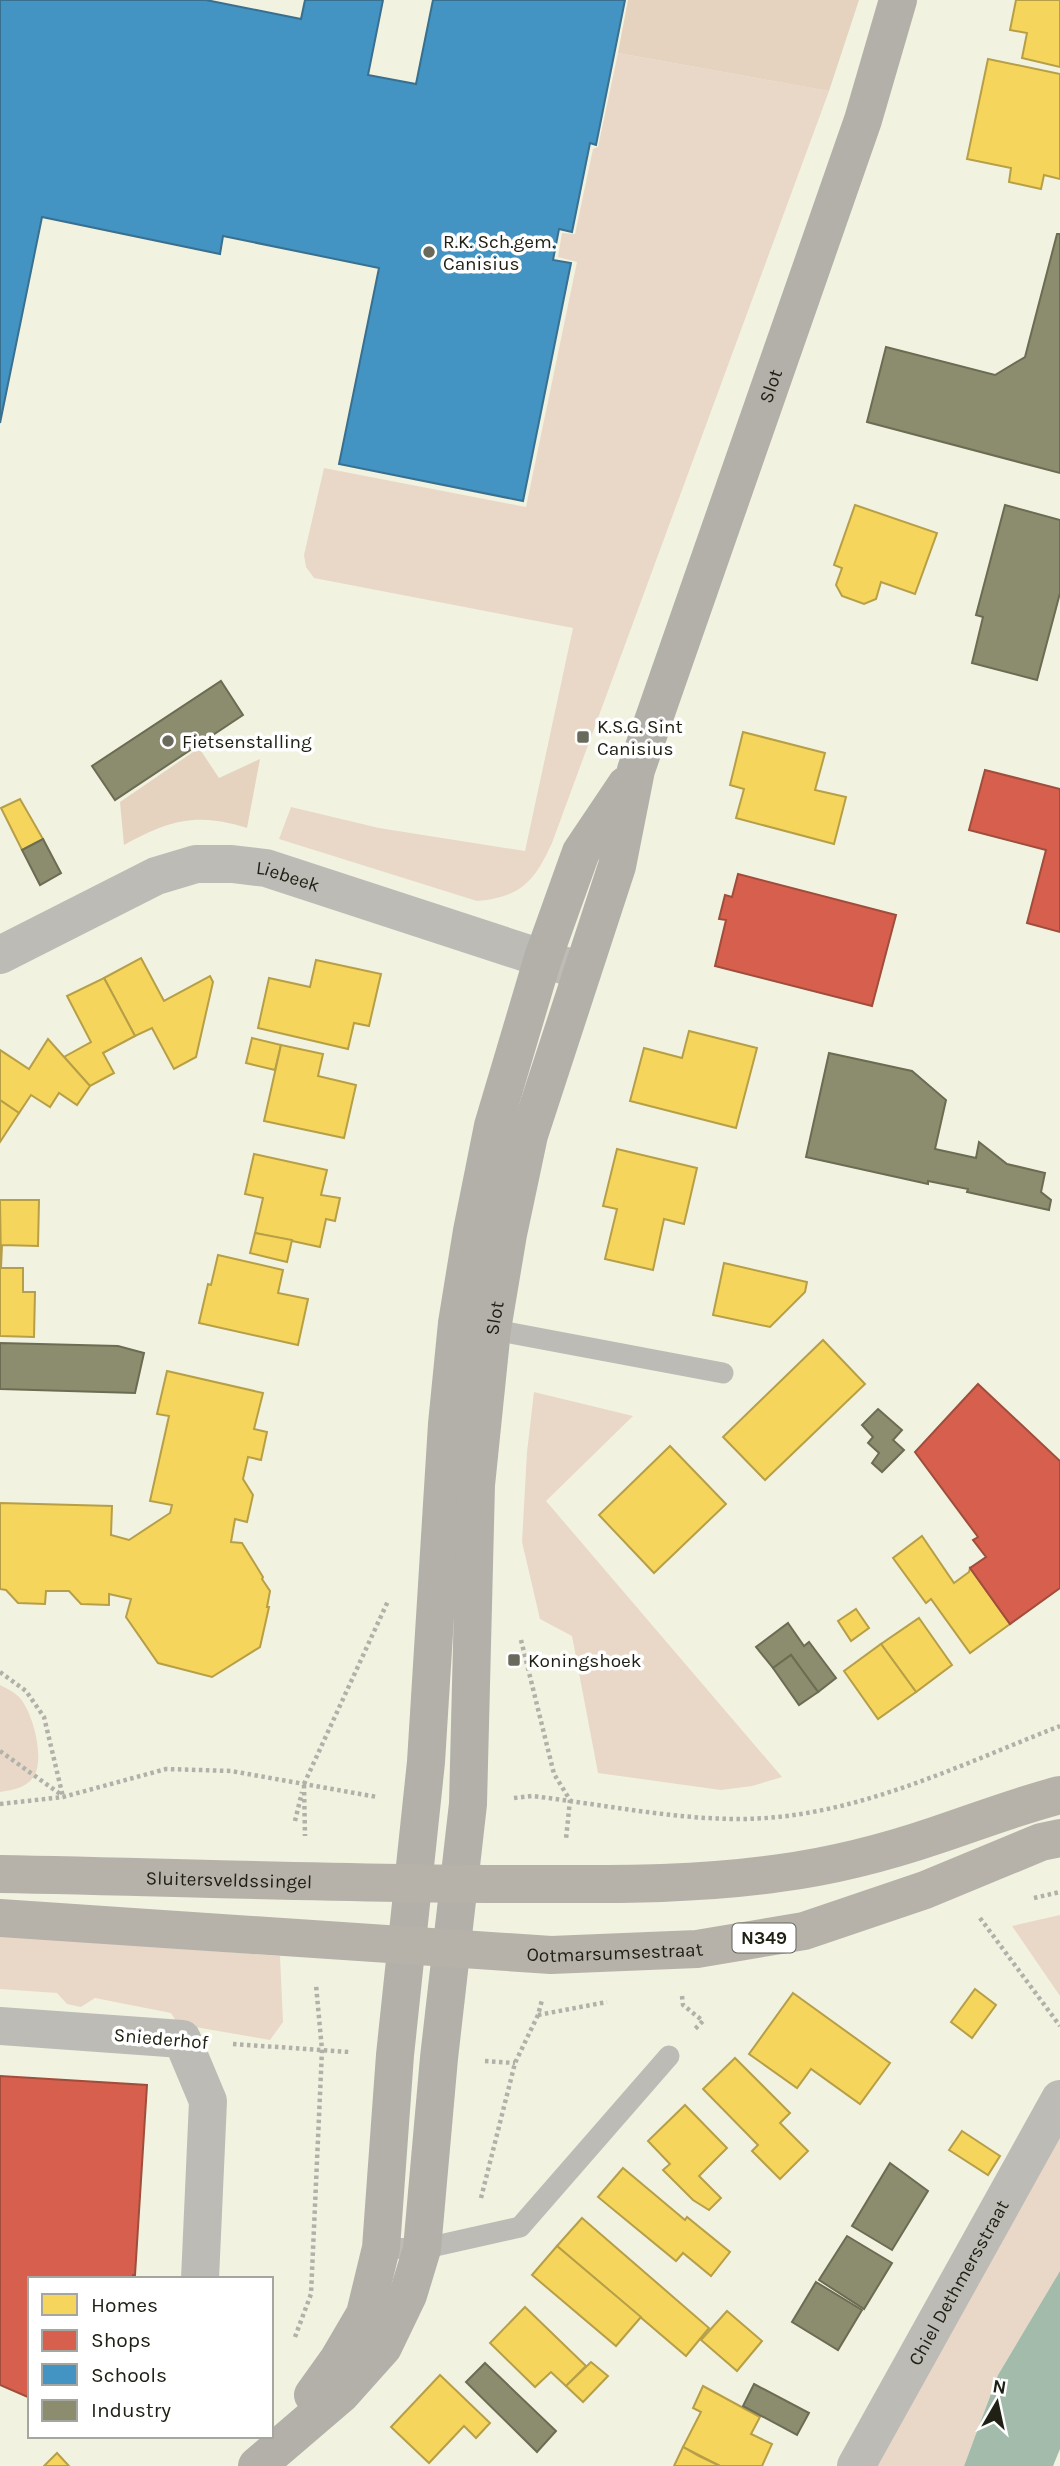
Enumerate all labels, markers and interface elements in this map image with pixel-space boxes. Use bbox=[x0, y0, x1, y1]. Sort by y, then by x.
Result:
place label: R.K. Sch.gem. Canisius bbox=[443, 231, 555, 275]
marker: R.K. Sch.gem. Canisius bbox=[421, 244, 437, 260]
street label: Slot bbox=[755, 366, 787, 406]
place label: K.S.G. Sint Canisius bbox=[597, 716, 683, 760]
marker: K.S.G. Sint Canisius bbox=[575, 729, 591, 745]
place label: Fietsenstalling bbox=[182, 731, 312, 753]
marker: Fietsenstalling bbox=[160, 733, 176, 749]
street label: Liebeek bbox=[255, 857, 323, 897]
street label: Slot bbox=[481, 1299, 509, 1336]
place label: Koningshoek bbox=[528, 1650, 642, 1672]
marker: Koningshoek bbox=[506, 1652, 522, 1668]
street label: Sluitersveldssingel bbox=[145, 1867, 312, 1893]
road number: N349 bbox=[732, 1924, 796, 1952]
street label: Ootmarsumsestraat bbox=[526, 1938, 705, 1967]
street label: Sniederhof bbox=[113, 2024, 209, 2054]
street label: Chiel Dethmersstraat bbox=[904, 2196, 1014, 2370]
legend bbox=[28, 2277, 273, 2438]
text: Homes bbox=[91, 2293, 158, 2317]
text: Shops bbox=[91, 2328, 151, 2352]
text: Schools bbox=[91, 2363, 167, 2387]
north arrow bbox=[962, 2368, 1032, 2438]
text: N bbox=[991, 2375, 1008, 2399]
text: Industry bbox=[91, 2398, 171, 2422]

